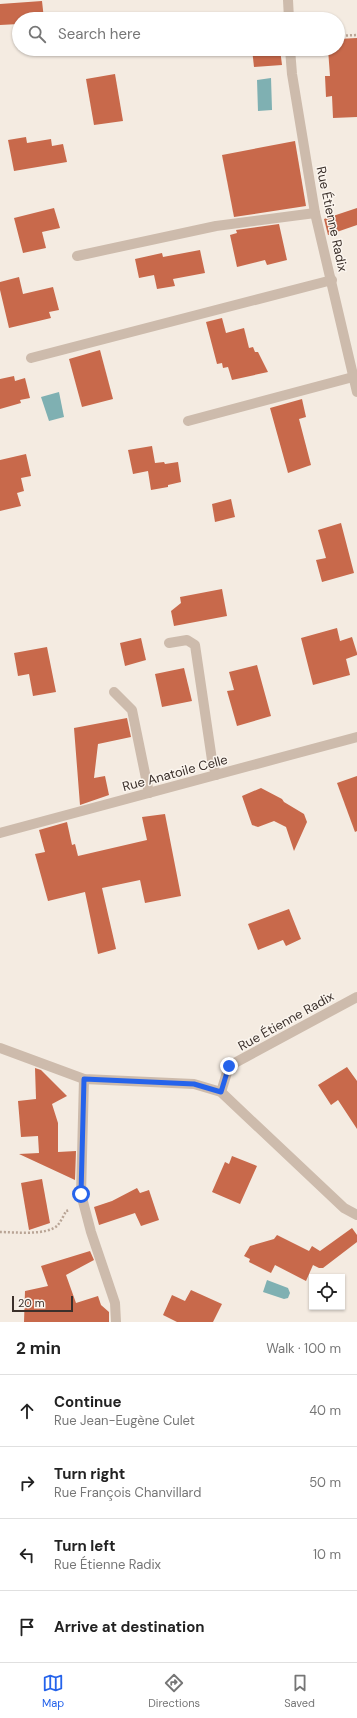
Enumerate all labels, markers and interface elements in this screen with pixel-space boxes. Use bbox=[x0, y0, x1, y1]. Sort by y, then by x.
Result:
search box bbox=[12, 12, 345, 56]
icon: search bbox=[26, 23, 48, 45]
text: Search here bbox=[58, 24, 141, 44]
street label: Rue Étienne Radix bbox=[313, 165, 353, 274]
street label: Rue Anatoile Celle bbox=[120, 751, 230, 795]
street label: Rue Étienne Radix bbox=[235, 986, 337, 1054]
route end bbox=[220, 1057, 238, 1075]
route start bbox=[72, 1185, 90, 1203]
map controls bbox=[309, 1274, 345, 1310]
button: locate bbox=[309, 1274, 345, 1310]
scale bar bbox=[12, 1294, 73, 1313]
text: 20 m bbox=[18, 1296, 44, 1310]
text: 2 min bbox=[16, 1337, 61, 1359]
text: Walk · 100 m bbox=[266, 1340, 341, 1357]
text: Continue bbox=[54, 1392, 122, 1412]
icon: ahead bbox=[16, 1400, 38, 1422]
text: 40 m bbox=[309, 1402, 341, 1419]
text: Rue Jean-Eugène Culet bbox=[54, 1412, 195, 1429]
text: Turn right bbox=[54, 1464, 125, 1484]
icon: right bbox=[16, 1472, 38, 1494]
text: 50 m bbox=[309, 1474, 341, 1491]
text: Rue François Chanvillard bbox=[54, 1484, 201, 1501]
text: Turn left bbox=[54, 1536, 115, 1556]
icon: left bbox=[16, 1544, 38, 1566]
text: 10 m bbox=[313, 1546, 341, 1563]
text: Rue Étienne Radix bbox=[54, 1556, 161, 1573]
icon: arrive bbox=[16, 1616, 38, 1638]
text: Arrive at destination bbox=[54, 1617, 205, 1637]
tab: Map bbox=[42, 1672, 64, 1710]
tab: Directions bbox=[148, 1672, 200, 1710]
tab: Saved bbox=[284, 1672, 315, 1710]

